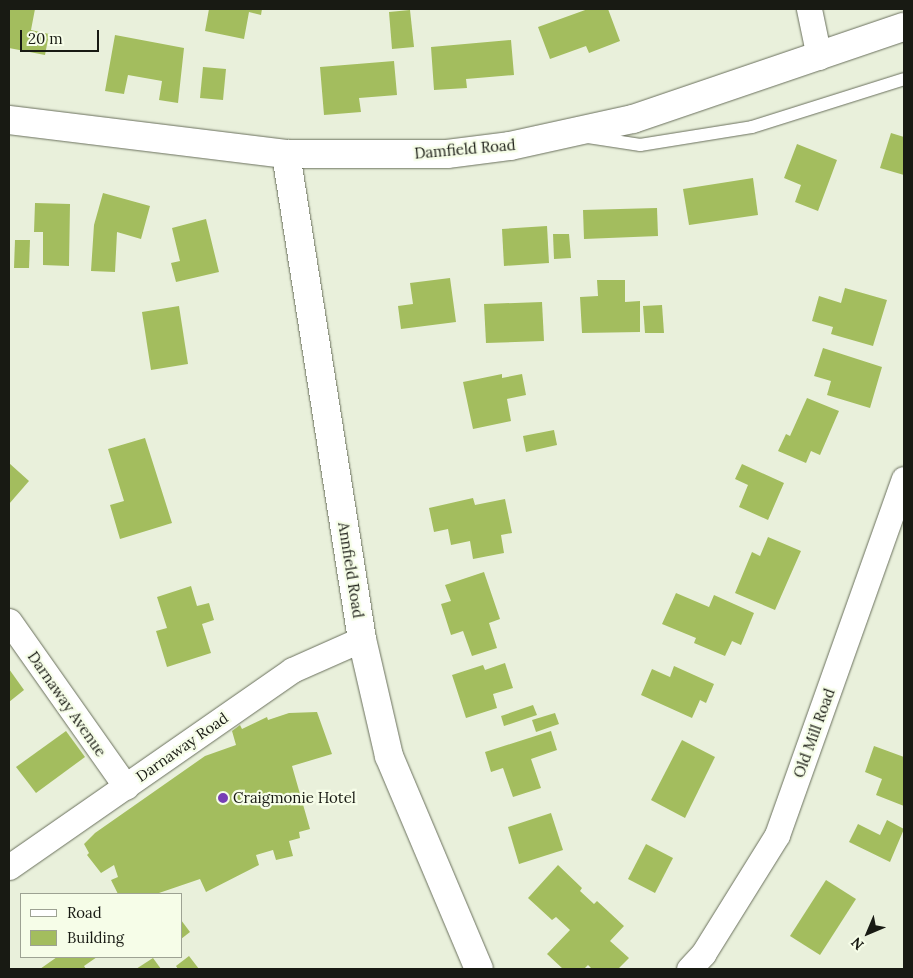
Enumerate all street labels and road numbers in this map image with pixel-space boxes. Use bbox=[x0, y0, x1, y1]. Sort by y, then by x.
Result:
street label: Damfield Road bbox=[414, 136, 516, 162]
street label: Annfield Road bbox=[335, 521, 367, 619]
street label: Darnaway Avenue bbox=[24, 648, 110, 760]
street label: Old Mill Road bbox=[790, 686, 838, 780]
street label: Darnaway Road bbox=[133, 709, 231, 785]

